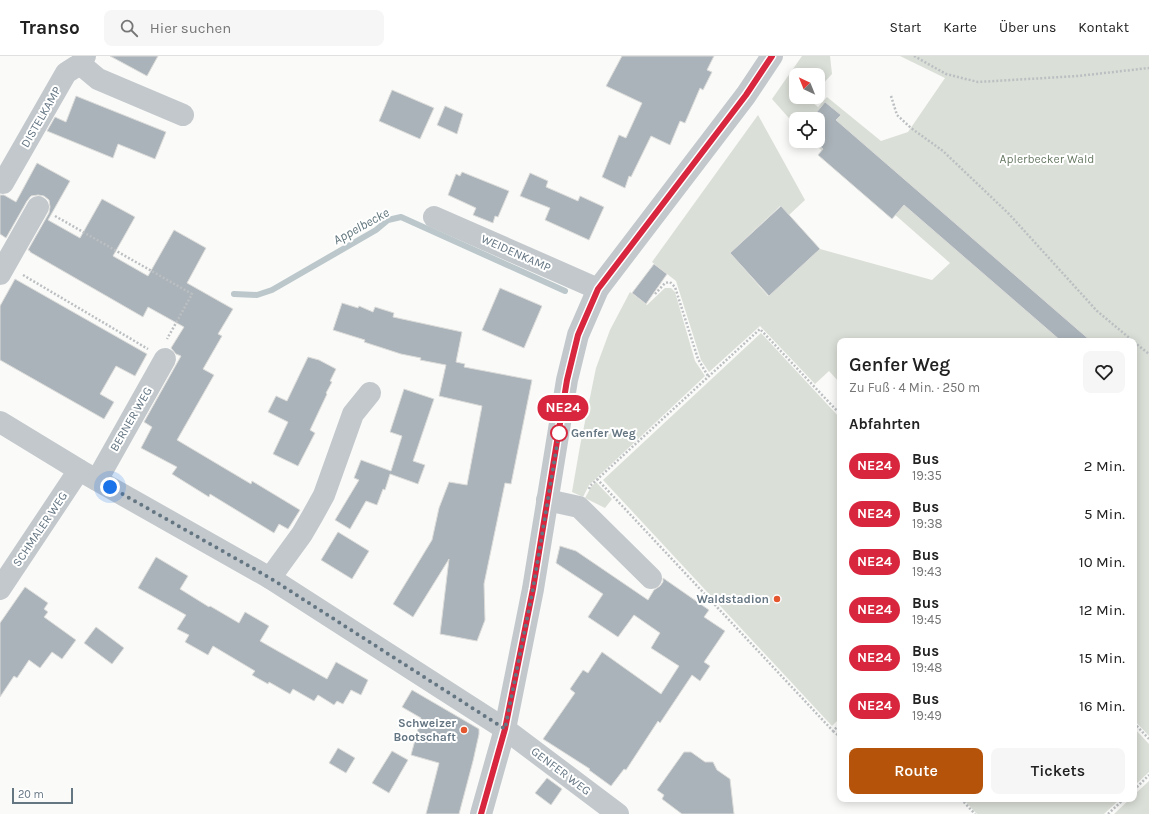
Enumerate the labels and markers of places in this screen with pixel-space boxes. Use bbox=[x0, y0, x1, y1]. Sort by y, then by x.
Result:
marker: Genfer Weg bbox=[550, 424, 568, 442]
place label: Genfer Weg bbox=[571, 426, 636, 440]
place label: Waldstadion bbox=[696, 592, 769, 606]
marker: Waldstadion bbox=[772, 594, 782, 604]
place label: Schweizer Bootschaft bbox=[394, 716, 456, 744]
marker: Schweizer Bootschaft bbox=[459, 725, 469, 735]

